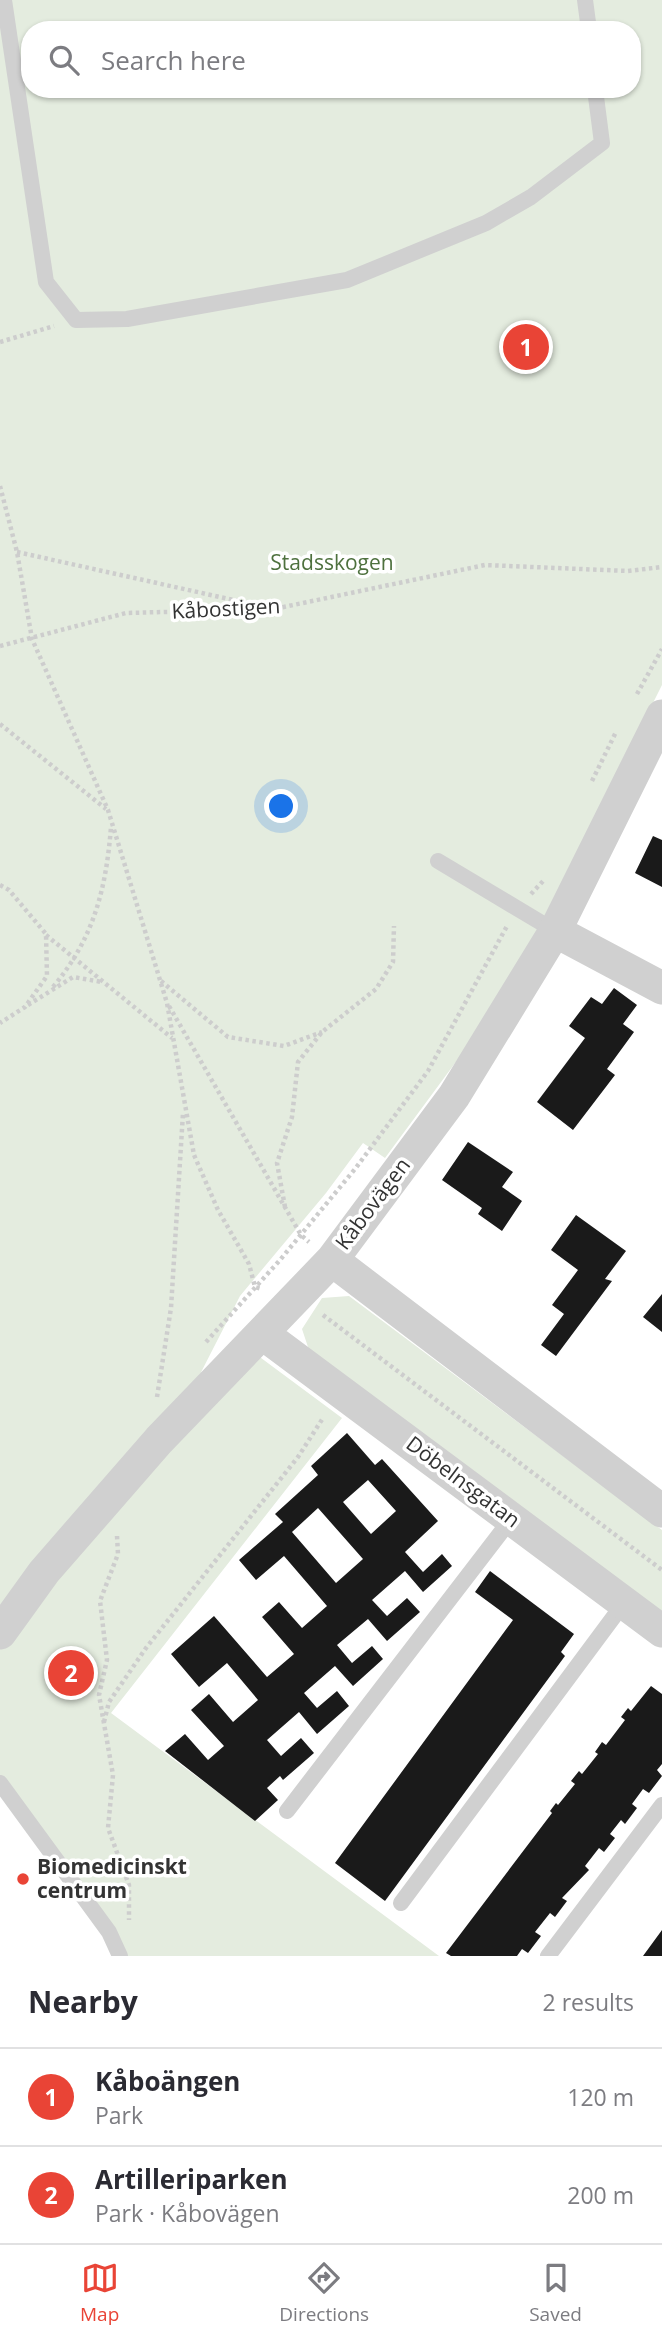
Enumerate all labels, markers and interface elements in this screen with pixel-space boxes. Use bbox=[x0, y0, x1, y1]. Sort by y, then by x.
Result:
search box bbox=[21, 21, 641, 98]
icon: search bbox=[45, 41, 83, 79]
text: Search here bbox=[101, 42, 246, 78]
pin: 1 bbox=[503, 321, 549, 373]
park label: Stadsskogen bbox=[270, 548, 394, 576]
street label: Kåbostigen bbox=[171, 591, 281, 625]
your location bbox=[264, 789, 298, 823]
street label: Kåbovägen bbox=[328, 1152, 416, 1255]
street label: Döbelnsgatan bbox=[401, 1429, 526, 1533]
pin: 2 bbox=[48, 1647, 94, 1699]
place label: Biomedicinskt centrum bbox=[37, 1852, 187, 1904]
marker: Biomedicinskt centrum bbox=[15, 1871, 31, 1887]
text: Nearby bbox=[28, 1981, 138, 2022]
text: 2 results bbox=[543, 1986, 634, 2018]
text: Kåboängen bbox=[95, 2063, 240, 2099]
text: 1 bbox=[44, 2081, 58, 2113]
text: 120 m bbox=[567, 2081, 634, 2113]
text: Park bbox=[95, 2099, 143, 2131]
text: Artilleriparken bbox=[95, 2161, 287, 2197]
text: 2 bbox=[44, 2179, 58, 2211]
text: 200 m bbox=[567, 2179, 634, 2211]
text: Park · Kåbovägen bbox=[95, 2197, 280, 2229]
tab: Map bbox=[80, 2259, 119, 2327]
tab: Directions bbox=[279, 2259, 369, 2327]
tab: Saved bbox=[529, 2259, 582, 2327]

